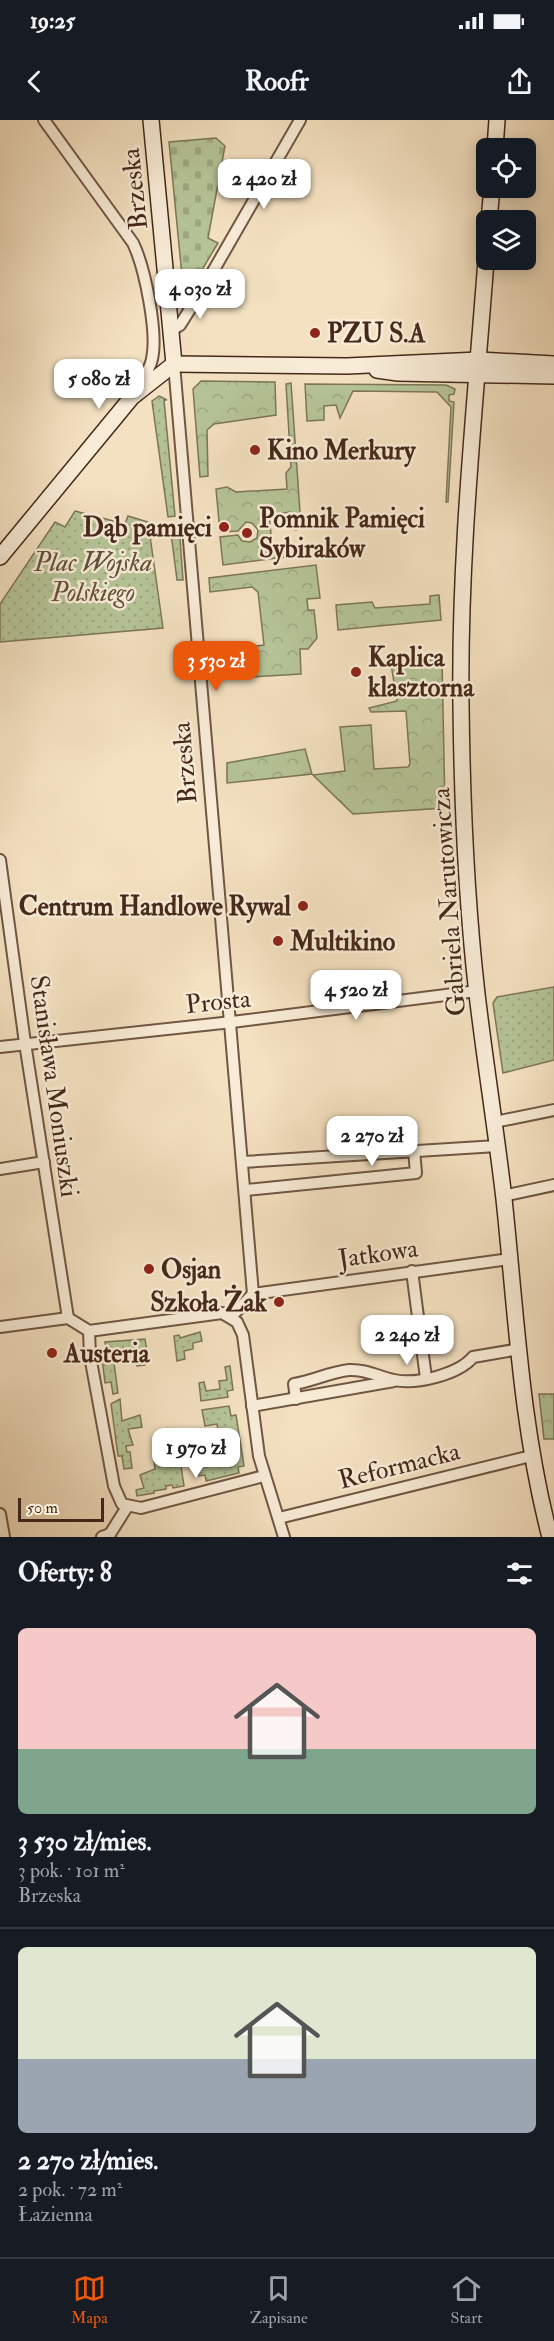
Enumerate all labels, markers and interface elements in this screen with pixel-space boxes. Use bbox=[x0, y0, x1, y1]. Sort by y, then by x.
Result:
text: 19:25 bbox=[30, 7, 75, 35]
icon: back bbox=[18, 65, 51, 98]
text: Roofr bbox=[245, 65, 309, 98]
icon: share bbox=[503, 65, 536, 98]
map controls bbox=[476, 138, 536, 270]
button: locate bbox=[476, 138, 536, 198]
street label: Brzeska bbox=[115, 146, 155, 231]
pin: 2 420 zł bbox=[202, 159, 326, 210]
text: 2 420 zł bbox=[232, 166, 296, 191]
button: layers bbox=[476, 210, 536, 270]
pin: 4 030 zł bbox=[138, 269, 262, 320]
text: 4 030 zł bbox=[169, 276, 231, 301]
place label: PZU S.A bbox=[327, 318, 426, 350]
marker: PZU S.A bbox=[308, 326, 322, 340]
pin: 5 080 zł bbox=[37, 359, 161, 410]
text: 5 080 zł bbox=[68, 366, 130, 391]
place label: Kino Merkury bbox=[267, 435, 417, 468]
marker: Kino Merkury bbox=[248, 443, 262, 457]
place label: Pomnik Pamięci Sybiraków bbox=[259, 503, 425, 566]
place label: Dąb pamięci bbox=[83, 512, 212, 545]
marker: Dąb pamięci bbox=[217, 520, 231, 534]
marker: Pomnik Pamięci Sybiraków bbox=[240, 526, 254, 540]
park label: Plac Wojska Polskiego bbox=[33, 547, 152, 609]
pin: 3 530 zł bbox=[154, 641, 278, 692]
place label: Kaplica klasztorna bbox=[367, 642, 475, 704]
text: 3 530 zł bbox=[187, 648, 245, 673]
marker: Kaplica klasztorna bbox=[349, 665, 363, 679]
street label: Brzeska bbox=[165, 720, 205, 805]
street label: Gabriela Narutowicza bbox=[425, 786, 473, 1017]
place label: Centrum Handlowe Rywal bbox=[19, 891, 291, 924]
marker: Centrum Handlowe Rywal bbox=[296, 899, 310, 913]
place label: Multikino bbox=[289, 926, 396, 958]
marker: Multikino bbox=[271, 934, 285, 948]
pin: 4 520 zł bbox=[294, 970, 418, 1021]
street label: Stanisława Moniuszki bbox=[23, 973, 85, 1199]
text: 4 520 zł bbox=[324, 977, 388, 1002]
street label: Prosta bbox=[184, 983, 252, 1021]
pin: 2 270 zł bbox=[310, 1116, 434, 1167]
text: 2 270 zł bbox=[341, 1123, 403, 1148]
street label: Jatkowa bbox=[335, 1233, 420, 1276]
place label: Osjan bbox=[161, 1254, 222, 1286]
marker: Osjan bbox=[142, 1262, 156, 1276]
place label: Szkoła Żak bbox=[150, 1284, 268, 1319]
marker: Szkoła Żak bbox=[272, 1295, 286, 1309]
pin: 2 240 zł bbox=[345, 1315, 469, 1366]
text: 2 240 zł bbox=[375, 1322, 439, 1347]
place label: Austeria bbox=[63, 1338, 151, 1370]
marker: Austeria bbox=[45, 1346, 59, 1360]
pin: 1 970 zł bbox=[134, 1428, 258, 1479]
text: 1 970 zł bbox=[166, 1435, 226, 1460]
street label: Reformacka bbox=[335, 1435, 464, 1496]
scale bar bbox=[18, 1495, 104, 1522]
text: 50 m bbox=[27, 1498, 58, 1518]
text: Oferty: 8 bbox=[18, 1557, 112, 1589]
icon: filters bbox=[503, 1557, 536, 1590]
icon: home bbox=[223, 1667, 331, 1775]
text: 3 530 zł/mies. bbox=[18, 1826, 151, 1858]
text: 3 pok. · 101 m² bbox=[18, 1858, 125, 1883]
text: Brzeska bbox=[18, 1883, 81, 1908]
icon: home bbox=[223, 1986, 331, 2094]
text: 2 270 zł/mies. bbox=[18, 2145, 158, 2177]
text: 2 pok. · 72 m² bbox=[18, 2177, 123, 2202]
text: Łazienna bbox=[18, 2202, 93, 2227]
tab: Mapa bbox=[71, 2272, 108, 2328]
tab: Zapisane bbox=[250, 2272, 308, 2328]
tab: Start bbox=[450, 2272, 483, 2328]

